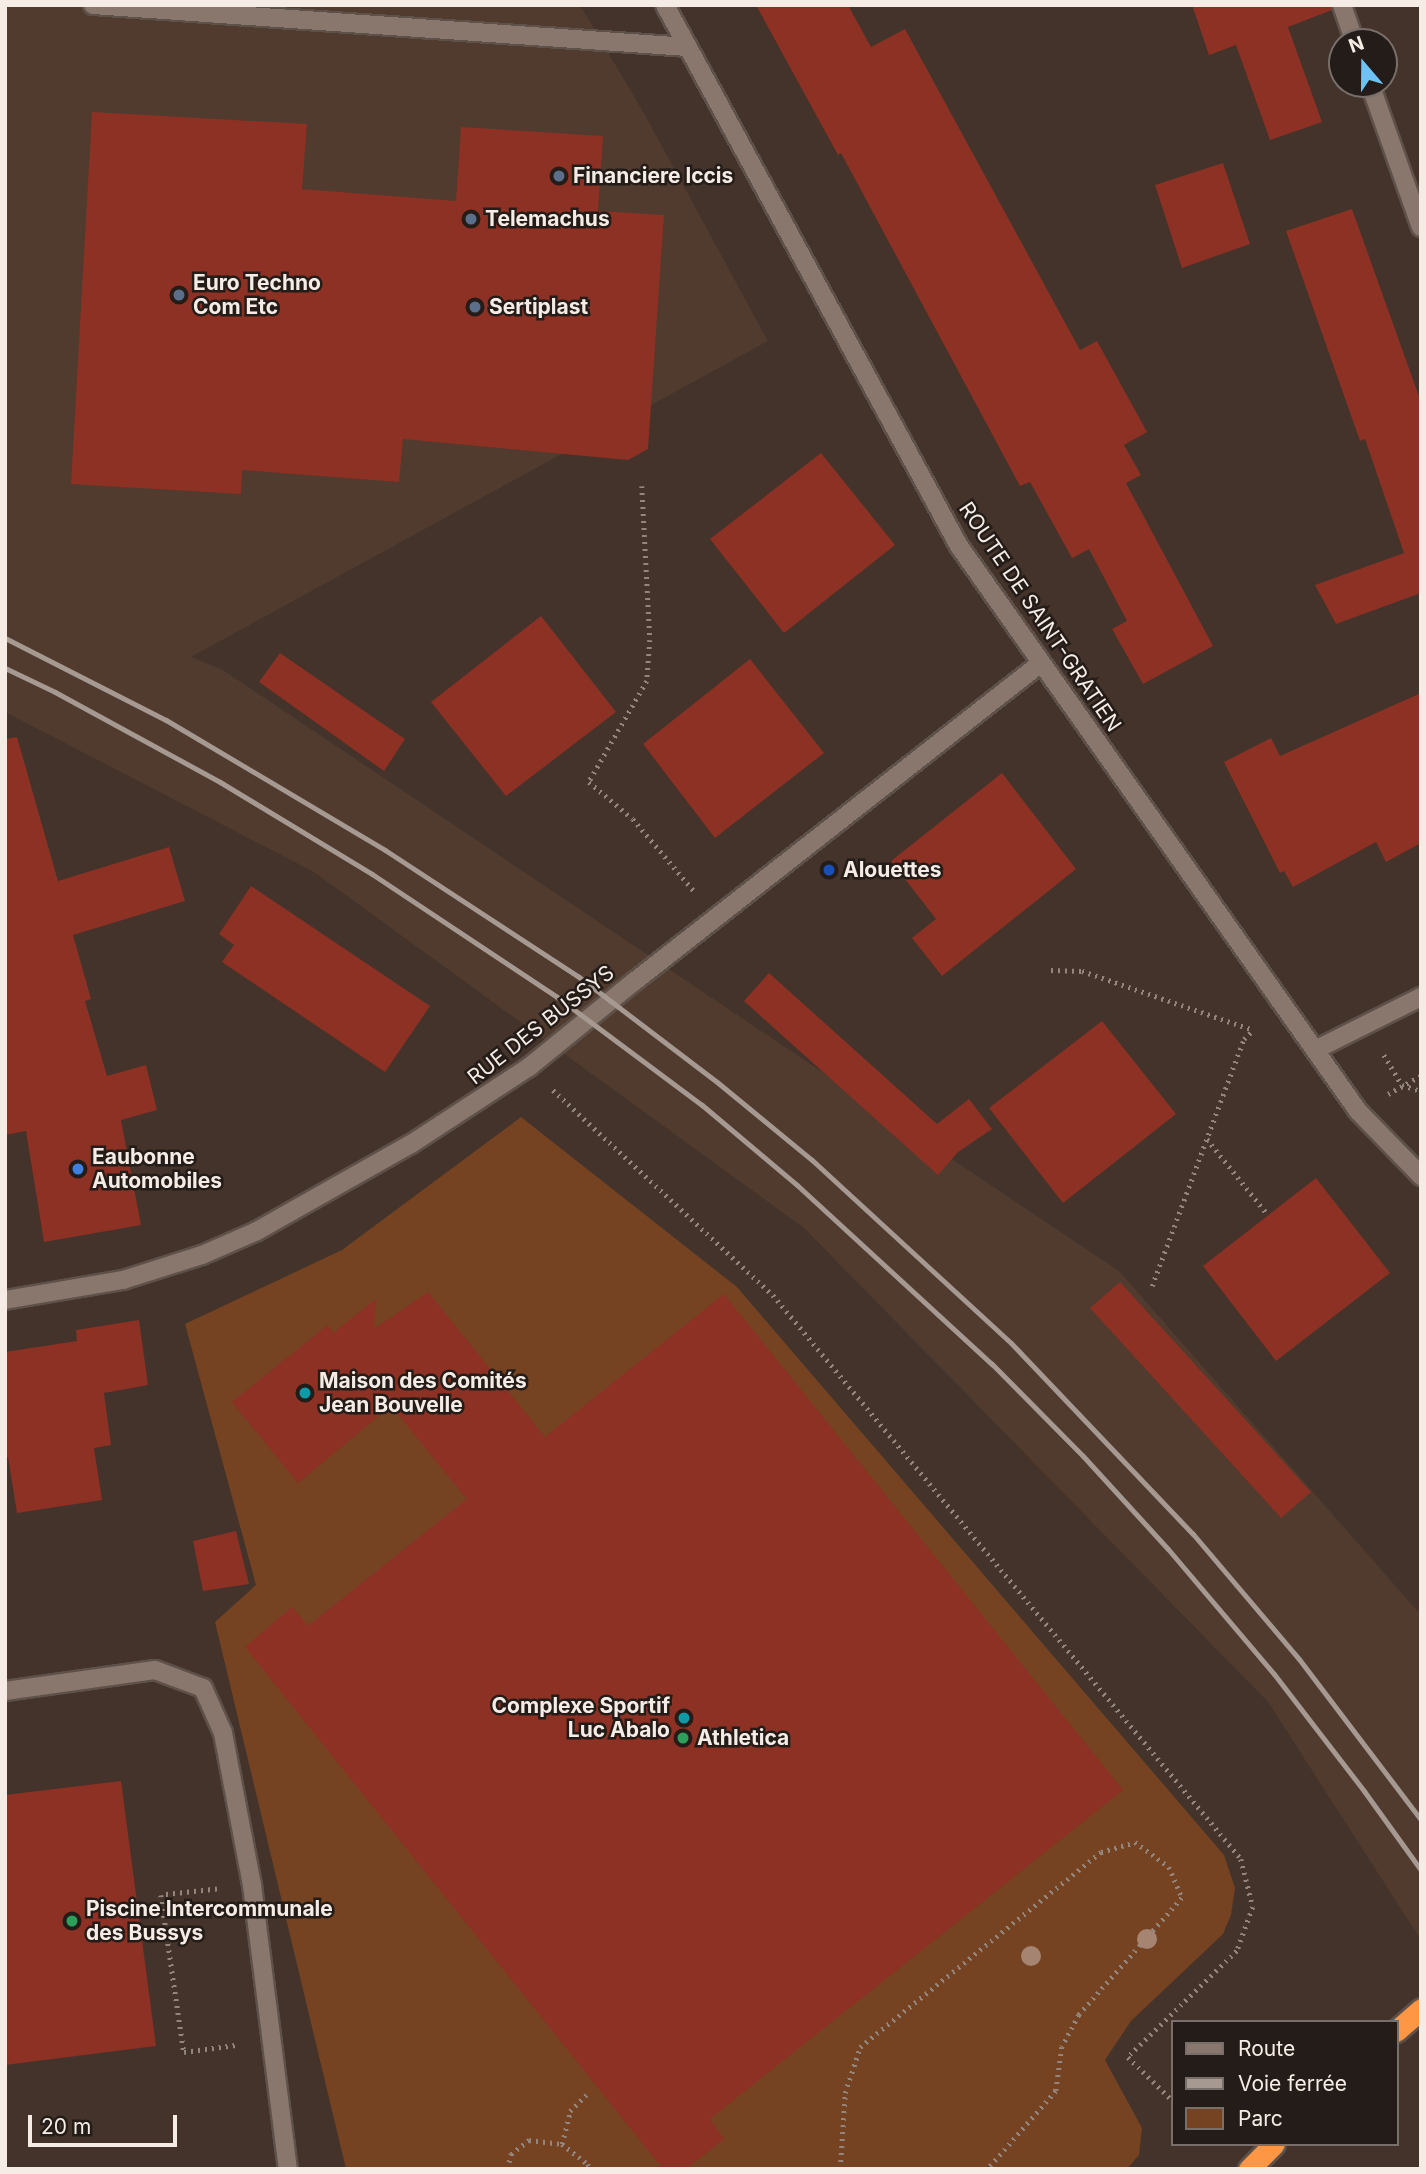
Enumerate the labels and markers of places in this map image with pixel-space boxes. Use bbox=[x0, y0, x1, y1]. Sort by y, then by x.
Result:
place label: Financiere lccis bbox=[573, 163, 733, 189]
marker: Financiere lccis bbox=[551, 168, 567, 184]
place label: Telemachus bbox=[485, 206, 610, 232]
marker: Telemachus bbox=[463, 211, 479, 227]
place label: Euro Techno Com Etc bbox=[193, 270, 321, 320]
marker: Euro Techno Com Etc bbox=[171, 287, 187, 303]
place label: Sertiplast bbox=[489, 294, 588, 320]
marker: Sertiplast bbox=[467, 299, 483, 315]
place label: Alouettes bbox=[843, 857, 942, 883]
marker: Alouettes bbox=[821, 862, 837, 878]
place label: Eaubonne Automobiles bbox=[92, 1144, 222, 1194]
marker: Eaubonne Automobiles bbox=[70, 1161, 86, 1177]
place label: Maison des Comités Jean Bouvelle bbox=[319, 1368, 527, 1418]
marker: Maison des Comités Jean Bouvelle bbox=[297, 1385, 313, 1401]
place label: Complexe Sportif Luc Abalo bbox=[492, 1693, 670, 1743]
marker: Complexe Sportif Luc Abalo bbox=[676, 1710, 692, 1726]
place label: Athletica bbox=[697, 1725, 789, 1751]
marker: Athletica bbox=[675, 1730, 691, 1746]
place label: Piscine Intercommunale des Bussys bbox=[86, 1896, 333, 1946]
marker: Piscine Intercommunale des Bussys bbox=[64, 1913, 80, 1929]

